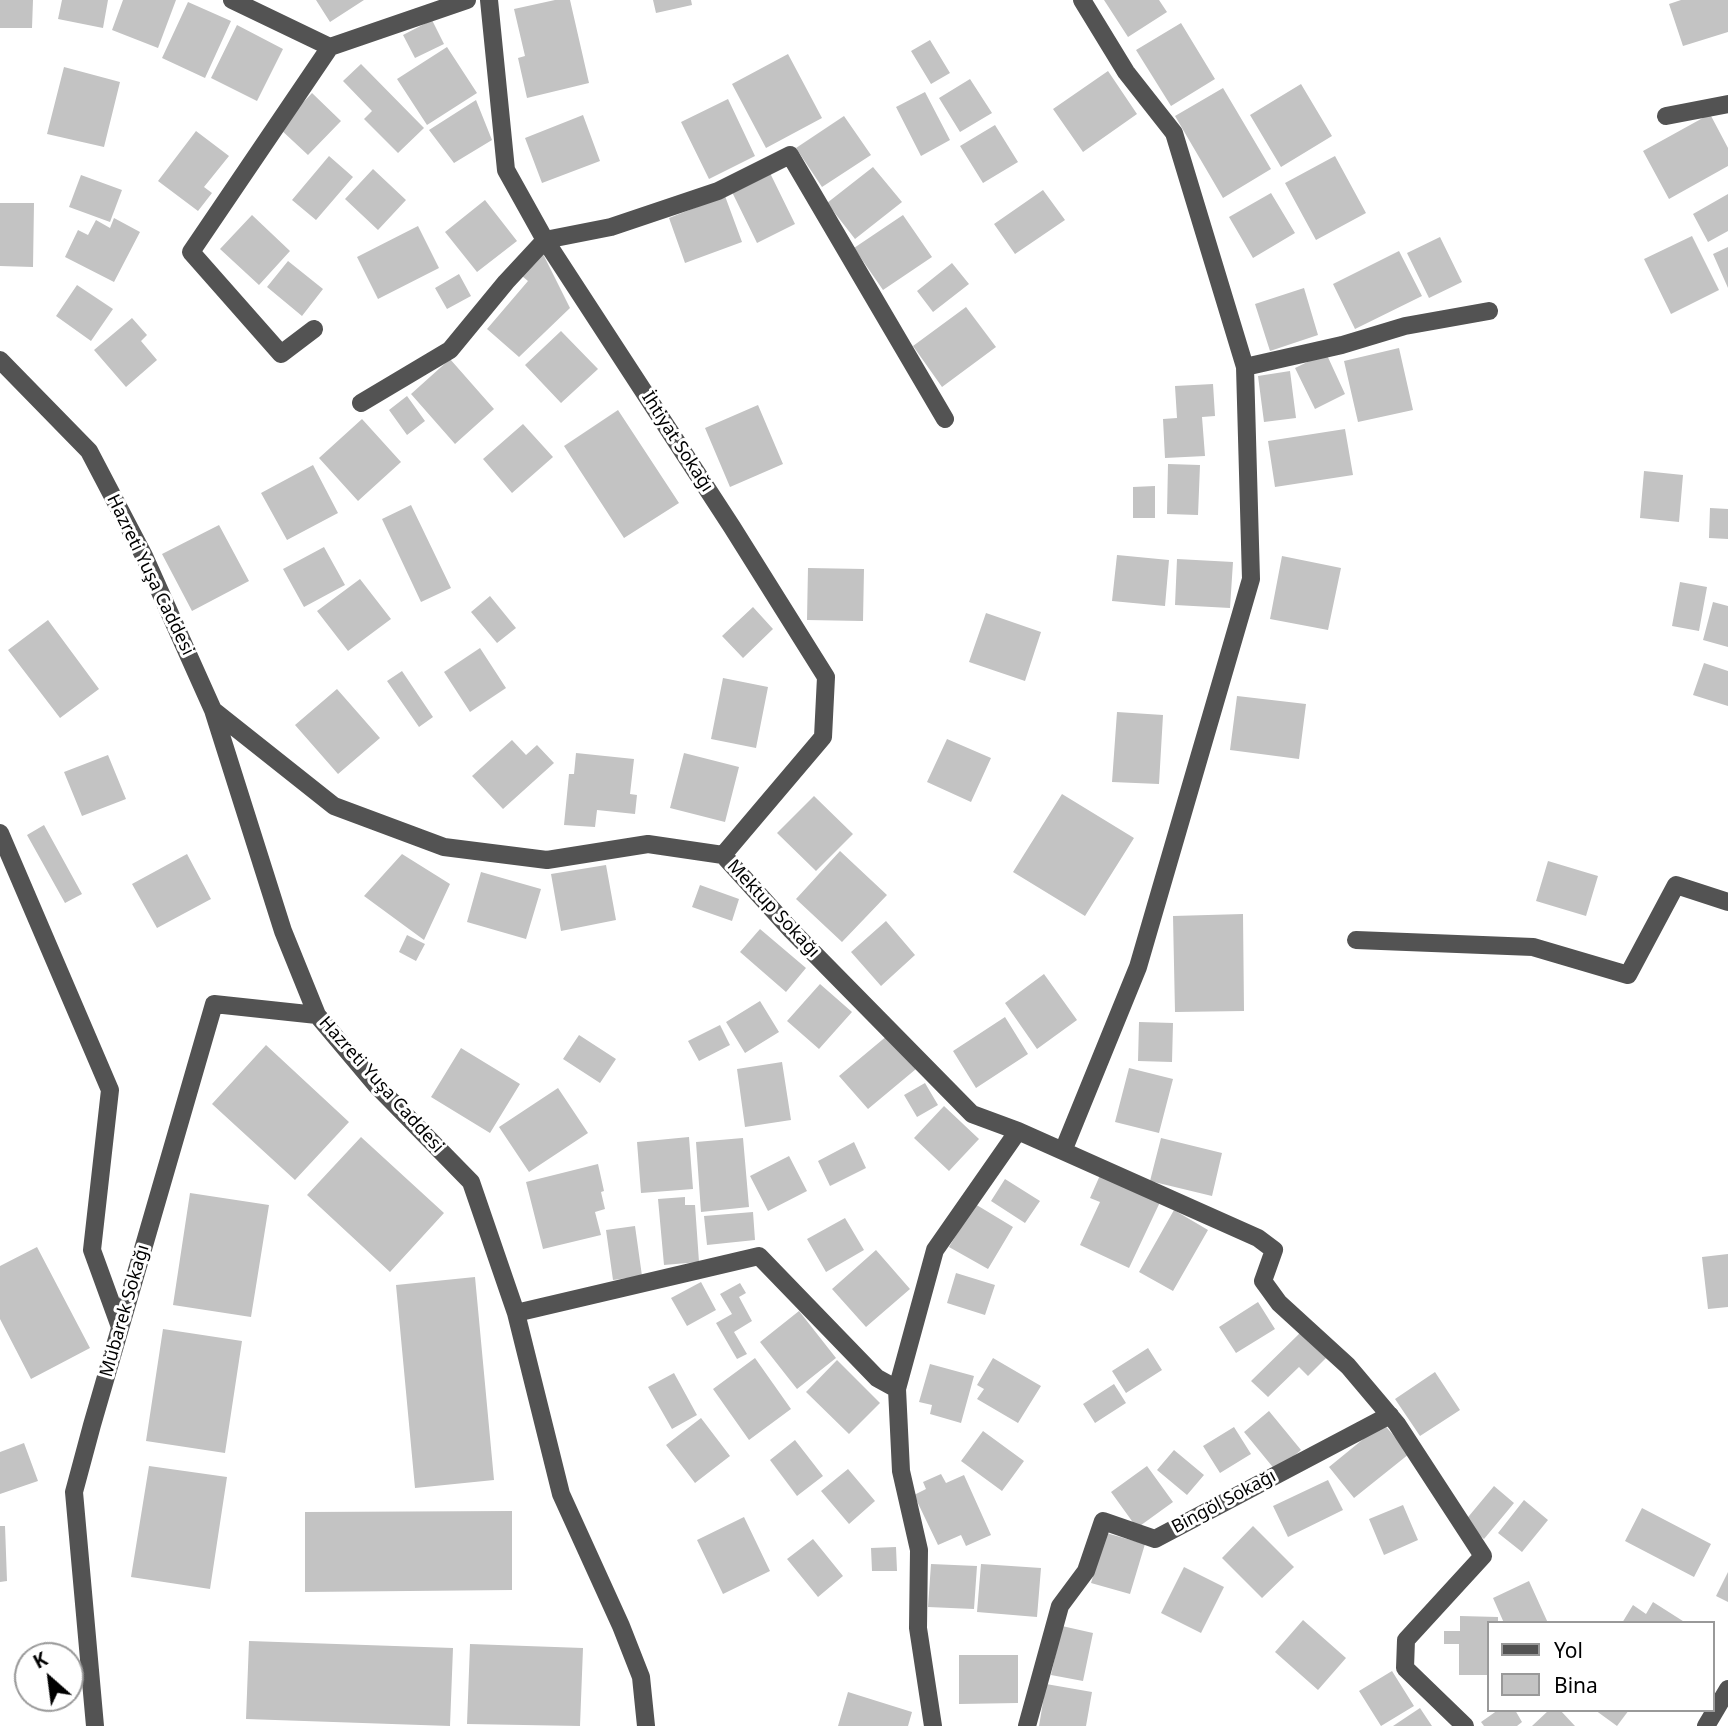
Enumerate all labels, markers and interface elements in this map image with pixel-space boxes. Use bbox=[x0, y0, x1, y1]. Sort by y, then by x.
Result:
street label: İhtiyat Sokağı bbox=[637, 388, 717, 496]
street label: Hazreti Yuşa Caddesi bbox=[102, 491, 198, 659]
street label: Mektup Sokağı bbox=[722, 856, 824, 962]
street label: Hazreti Yuşa Caddesi bbox=[314, 1012, 448, 1158]
street label: Mübarek Sokağı bbox=[96, 1242, 154, 1380]
street label: Bingöl Sokağı bbox=[1168, 1465, 1280, 1539]
legend bbox=[1486, 1621, 1714, 1712]
text: Yol bbox=[1554, 1636, 1583, 1664]
north arrow bbox=[14, 1642, 84, 1712]
text: K bbox=[28, 1646, 52, 1675]
text: Bina bbox=[1554, 1671, 1598, 1699]

